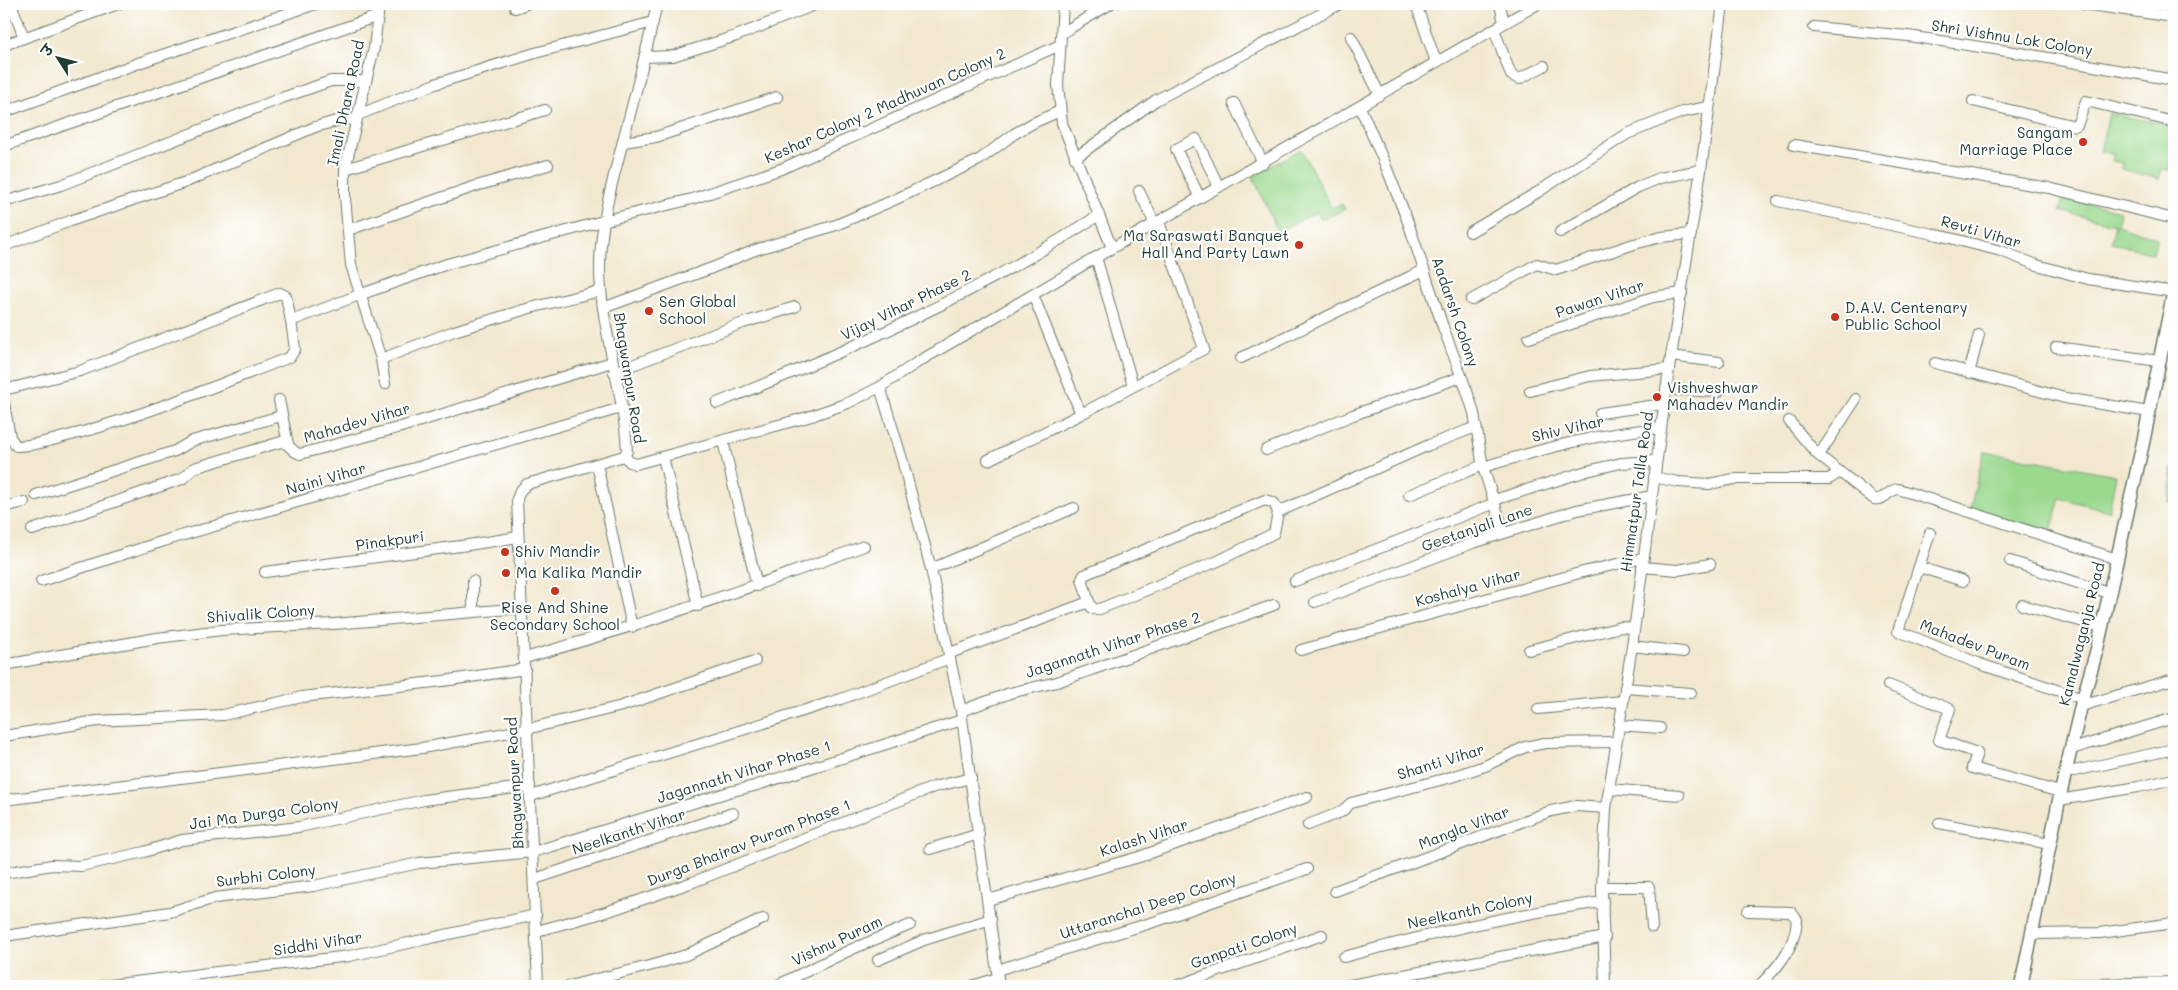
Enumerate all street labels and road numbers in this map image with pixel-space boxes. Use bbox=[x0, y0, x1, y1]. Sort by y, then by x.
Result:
street label: Shri Vishnu Lok Colony bbox=[1930, 14, 2094, 60]
street label: Imali Dhara Road bbox=[322, 38, 368, 168]
street label: Keshar Colony 2 Madhuvan Colony 2 bbox=[761, 43, 1008, 167]
street label: Revti Vihar bbox=[1939, 210, 2024, 252]
street label: Aadarsh Colony bbox=[1428, 254, 1484, 369]
street label: Vijay Vihar Phase 2 bbox=[837, 264, 974, 344]
street label: Pawan Vihar bbox=[1553, 274, 1647, 322]
street label: Bhagwanpur Road bbox=[610, 311, 650, 445]
street label: Mahadev Vihar bbox=[301, 397, 412, 447]
street label: Shiv Vihar bbox=[1530, 410, 1606, 446]
street label: Himmatpur Talla Road bbox=[1615, 410, 1657, 573]
street label: Naini Vihar bbox=[283, 457, 368, 499]
street label: Geetanjali Lane bbox=[1418, 499, 1535, 555]
street label: Pinakpuri bbox=[354, 525, 425, 555]
street label: Kamalwaganja Road bbox=[2053, 560, 2109, 708]
street label: Koshalya Vihar bbox=[1413, 563, 1523, 611]
street label: Shivalik Colony bbox=[206, 599, 316, 627]
street label: Jagannath Vihar Phase 2 bbox=[1023, 606, 1203, 682]
street label: Mahadev Puram bbox=[1917, 614, 2033, 674]
street label: Bhagwanpur Road bbox=[501, 716, 527, 850]
street label: Jagannath Vihar Phase 1 bbox=[654, 735, 833, 807]
street label: Shanti Vihar bbox=[1395, 738, 1487, 784]
street label: Jai Ma Durga Colony bbox=[188, 793, 340, 833]
street label: Durga Bhairav Puram Phase 1 bbox=[644, 794, 853, 890]
street label: Mangla Vihar bbox=[1415, 801, 1512, 854]
street label: Neelkanth Vihar bbox=[569, 803, 688, 859]
street label: Kalash Vihar bbox=[1097, 813, 1190, 861]
street label: Surbhi Colony bbox=[215, 859, 317, 891]
street label: Uttaranchal Deep Colony bbox=[1057, 867, 1239, 943]
street label: Neelkanth Colony bbox=[1405, 887, 1534, 933]
street label: Vishnu Puram bbox=[788, 910, 885, 970]
street label: Ganpati Colony bbox=[1188, 917, 1300, 973]
street label: Siddhi Vihar bbox=[272, 926, 364, 960]

